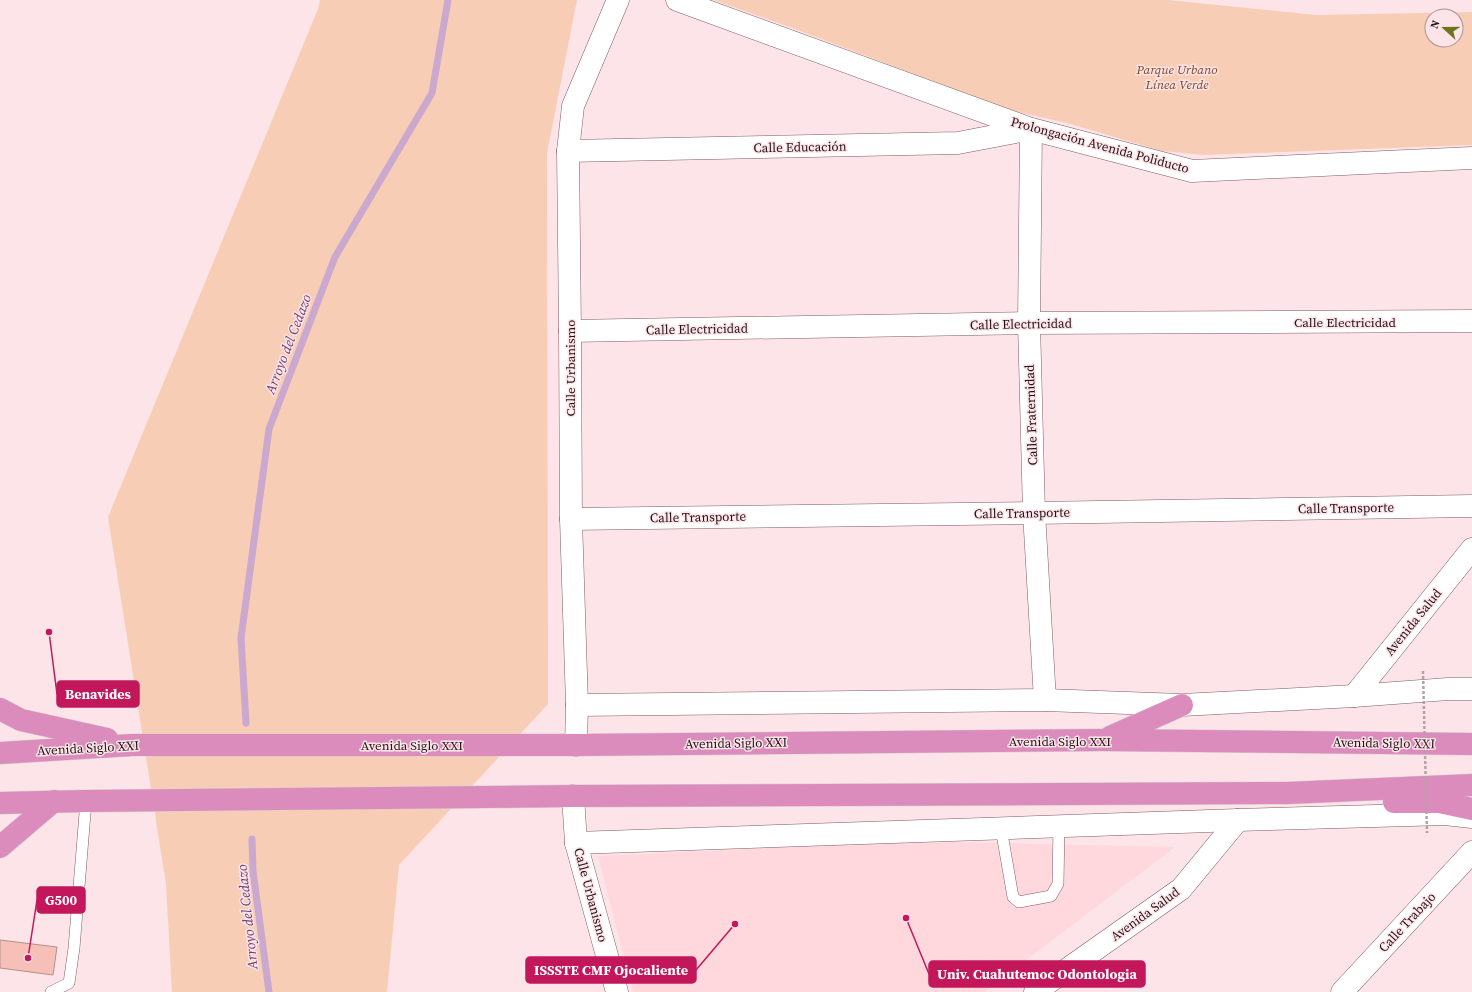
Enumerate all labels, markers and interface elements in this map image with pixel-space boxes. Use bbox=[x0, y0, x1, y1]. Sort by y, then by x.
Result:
north arrow bbox=[1424, 8, 1464, 48]
text: N bbox=[1427, 18, 1444, 31]
park label: Parque Urbano Línea Verde bbox=[1135, 61, 1218, 93]
street label: Prolongación Avenida Poliducto bbox=[1009, 113, 1191, 177]
street label: Calle Educación bbox=[753, 138, 847, 156]
water label: Arroyo del Cedazo bbox=[259, 291, 316, 398]
street label: Calle Electricidad bbox=[1294, 314, 1397, 331]
street label: Calle Electricidad bbox=[970, 315, 1073, 333]
street label: Calle Urbanismo bbox=[562, 320, 579, 416]
street label: Calle Electricidad bbox=[646, 320, 749, 338]
street label: Calle Fraternidad bbox=[1021, 364, 1041, 466]
street label: Calle Transporte bbox=[1298, 499, 1395, 517]
street label: Calle Transporte bbox=[974, 504, 1071, 522]
street label: Calle Transporte bbox=[650, 508, 747, 526]
street label: Avenida Salud bbox=[1381, 585, 1446, 659]
callout: Benavides bbox=[57, 681, 139, 707]
text: Benavides bbox=[65, 684, 132, 704]
street label: Avenida Siglo XXI bbox=[1009, 733, 1111, 750]
street label: Avenida Siglo XXI bbox=[685, 734, 787, 752]
street label: Avenida Siglo XXI bbox=[1333, 734, 1435, 752]
street label: Avenida Siglo XXI bbox=[36, 737, 140, 759]
street label: Avenida Siglo XXI bbox=[361, 737, 463, 754]
street label: Calle Urbanismo bbox=[570, 846, 612, 944]
water label: Arroyo del Cedazo bbox=[232, 863, 263, 971]
street label: Avenida Salud bbox=[1107, 883, 1183, 945]
callout: G500 bbox=[37, 887, 85, 913]
street label: Calle Trabajo bbox=[1375, 888, 1439, 956]
text: G500 bbox=[45, 890, 78, 910]
callout: ISSSTE CMF Ojocaliente bbox=[526, 957, 696, 983]
text: ISSSTE CMF Ojocaliente bbox=[534, 960, 688, 980]
callout: Univ. Cuahutemoc Odontologia bbox=[929, 961, 1145, 987]
text: Univ. Cuahutemoc Odontologia bbox=[937, 964, 1137, 984]

